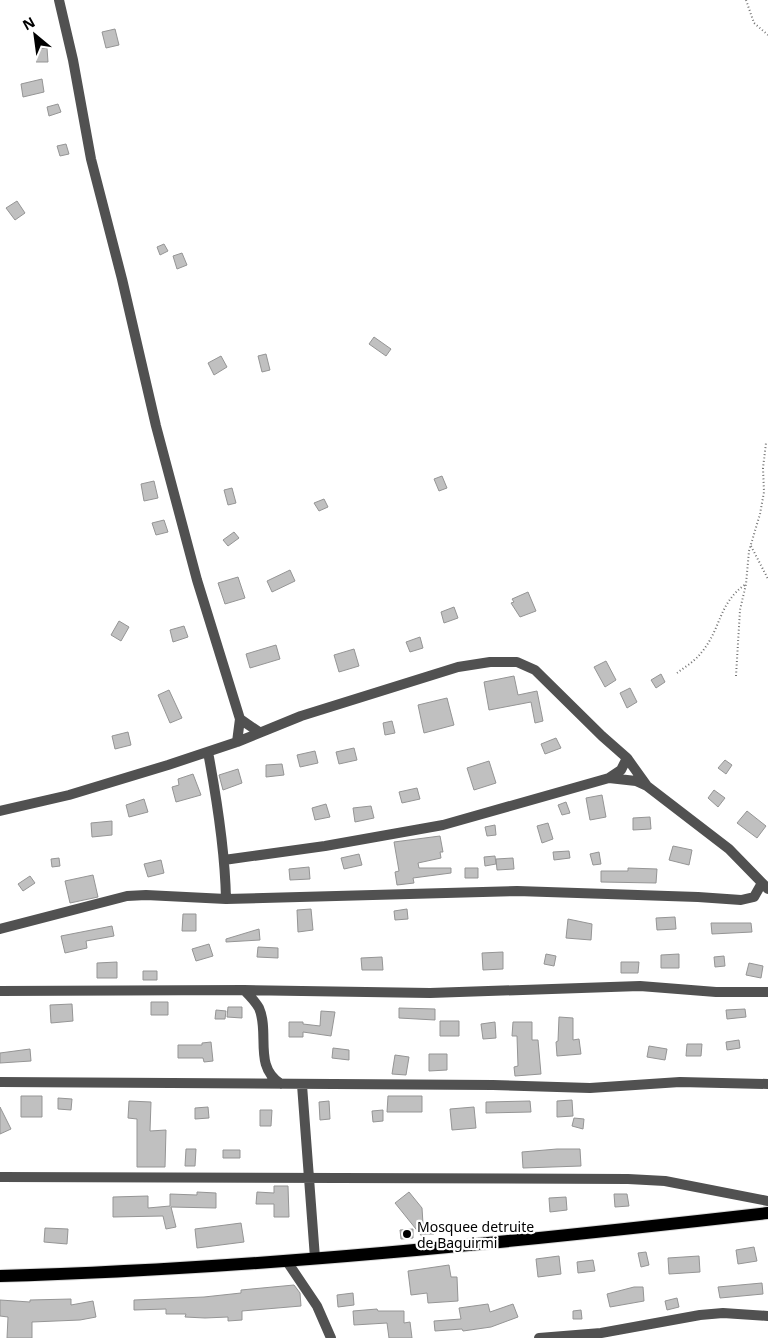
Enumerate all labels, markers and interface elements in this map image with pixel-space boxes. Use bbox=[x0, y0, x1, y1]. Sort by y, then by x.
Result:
north arrow bbox=[10, 10, 60, 60]
text: N bbox=[19, 12, 38, 34]
place label: Mosquee detruite de Baguirmi bbox=[417, 1217, 534, 1252]
marker: Mosquee detruite de Baguirmi bbox=[401, 1228, 413, 1240]

